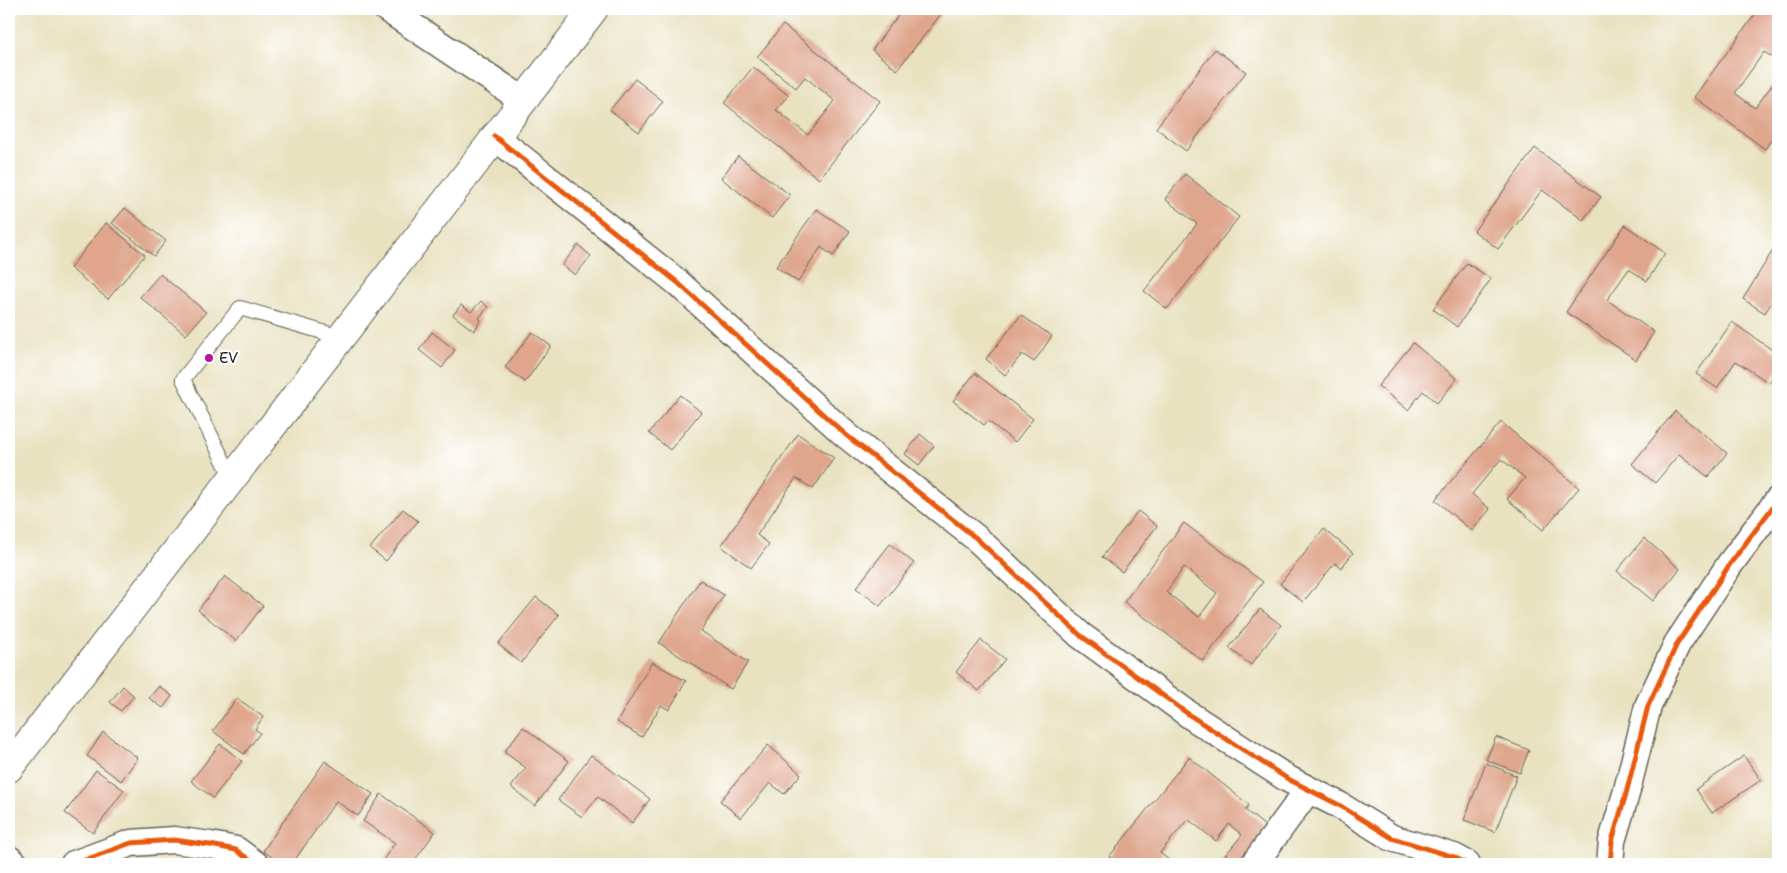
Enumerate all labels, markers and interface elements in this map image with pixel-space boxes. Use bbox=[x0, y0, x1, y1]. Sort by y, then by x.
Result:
place label: EV bbox=[219, 348, 238, 368]
marker: EV bbox=[203, 352, 215, 364]

